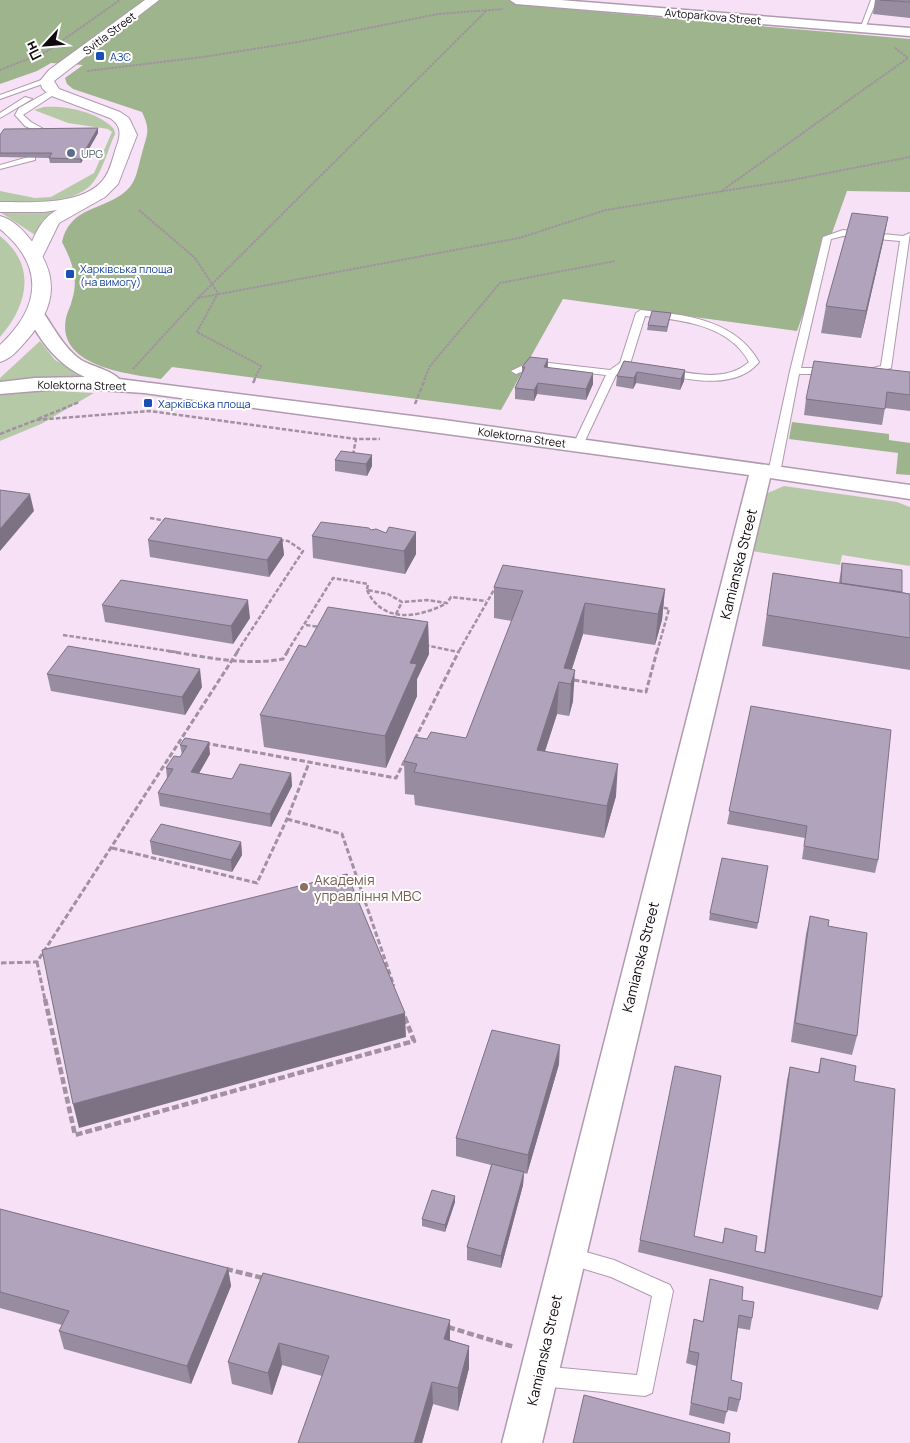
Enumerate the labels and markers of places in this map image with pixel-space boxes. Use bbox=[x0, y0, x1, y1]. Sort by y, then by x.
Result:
place label: АЗС bbox=[110, 49, 131, 64]
marker: АЗС bbox=[94, 50, 106, 62]
place label: UPG bbox=[81, 146, 103, 161]
marker: UPG bbox=[65, 147, 77, 159]
place label: Харківська площа (на вимогу) bbox=[80, 261, 173, 289]
marker: Харківська площа (на вимогу) bbox=[64, 268, 76, 280]
place label: Харківська площа bbox=[158, 396, 251, 411]
marker: Харківська площа bbox=[142, 397, 154, 409]
place label: Академія управління МВС bbox=[314, 870, 422, 905]
marker: Академія управління МВС bbox=[298, 881, 310, 893]

